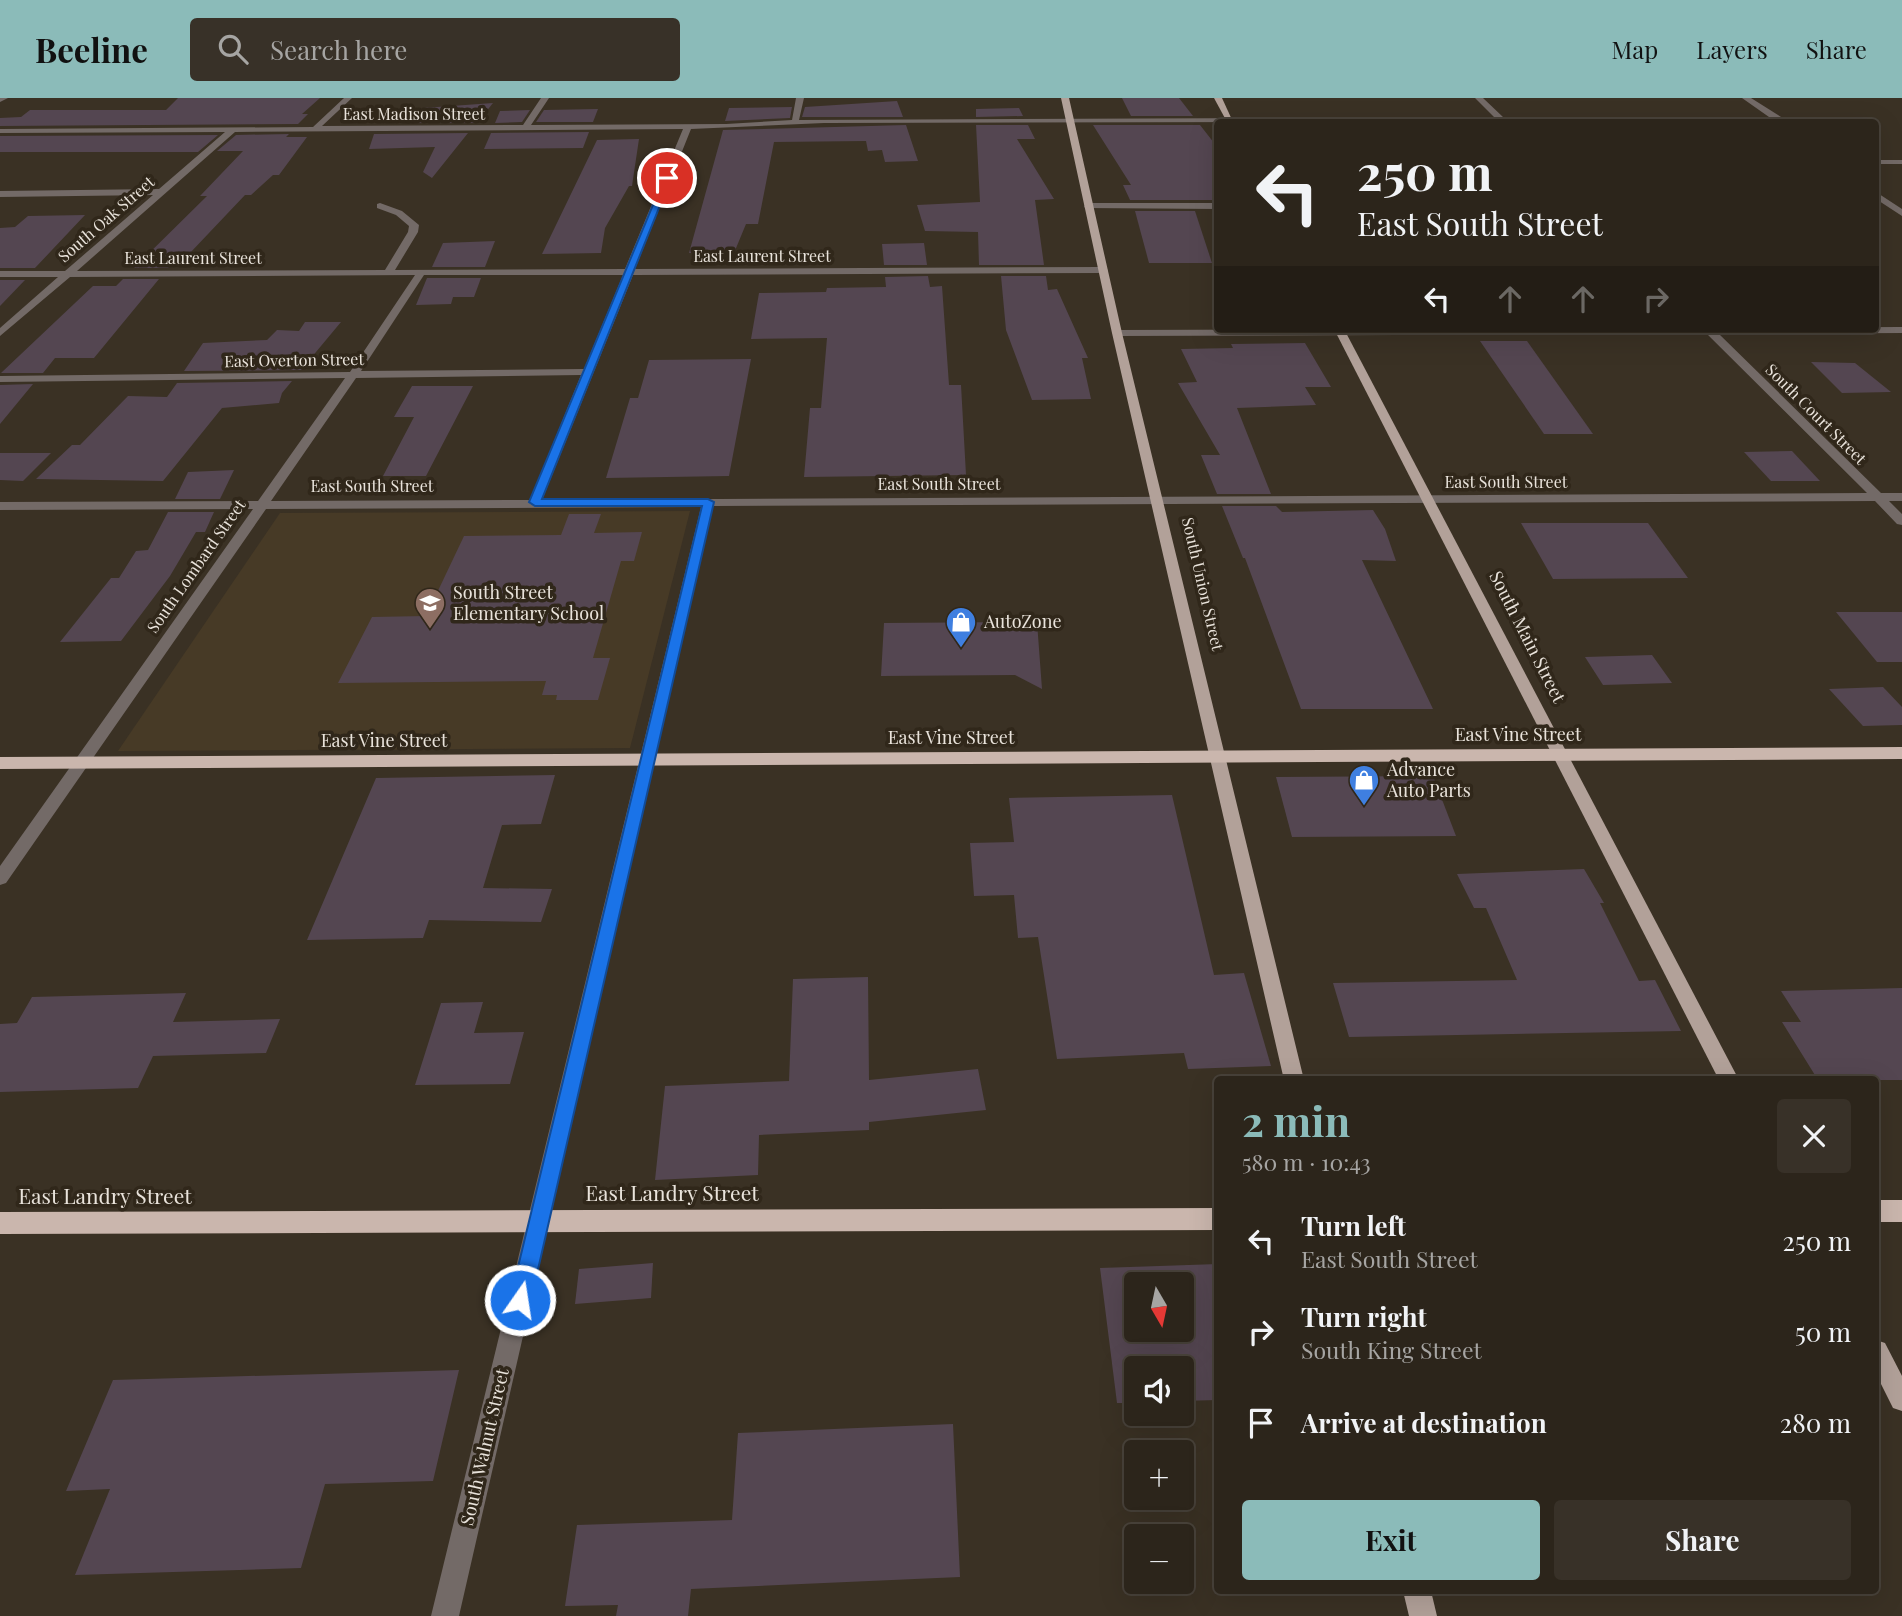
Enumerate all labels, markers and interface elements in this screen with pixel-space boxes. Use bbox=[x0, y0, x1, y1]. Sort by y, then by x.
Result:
search box bbox=[190, 18, 680, 81]
text: Beeline bbox=[35, 27, 148, 71]
icon: search bbox=[214, 30, 252, 68]
text: Search here bbox=[270, 32, 407, 67]
text: Map bbox=[1612, 33, 1658, 65]
text: Layers bbox=[1696, 33, 1768, 65]
text: Share bbox=[1806, 33, 1867, 65]
street label: East Madison Street bbox=[343, 103, 486, 124]
text: 250 m bbox=[1357, 138, 1493, 203]
icon: left bbox=[1242, 147, 1333, 238]
pin bbox=[637, 148, 697, 208]
icon: arrive bbox=[648, 159, 686, 197]
street label: South Oak Street bbox=[53, 171, 159, 266]
text: East South Street bbox=[1357, 201, 1603, 244]
street label: East Laurent Street bbox=[693, 245, 831, 266]
street label: East Laurent Street bbox=[124, 247, 262, 268]
icon: left bbox=[1418, 280, 1456, 318]
icon: ahead bbox=[1491, 280, 1529, 318]
icon: ahead bbox=[1564, 280, 1602, 318]
icon: right bbox=[1637, 280, 1675, 318]
street label: East Overton Street bbox=[224, 348, 364, 371]
street label: South Court Street bbox=[1761, 359, 1871, 469]
street label: East South Street bbox=[1445, 471, 1568, 492]
street label: East South Street bbox=[878, 473, 1001, 494]
street label: East South Street bbox=[311, 475, 434, 496]
street label: South Lombard Street bbox=[142, 495, 250, 637]
street label: South Union Street bbox=[1178, 515, 1229, 653]
street label: South Main Street bbox=[1484, 567, 1572, 707]
place label: South Street Elementary School bbox=[453, 580, 604, 625]
school or university icon: South Street Elementary School bbox=[413, 586, 447, 630]
shop icon: AutoZone bbox=[944, 605, 978, 649]
place label: AutoZone bbox=[983, 609, 1062, 633]
street label: East Vine Street bbox=[1455, 722, 1582, 746]
street label: East Vine Street bbox=[888, 725, 1015, 749]
street label: East Vine Street bbox=[321, 728, 448, 752]
place label: Advance Auto Parts bbox=[1386, 757, 1471, 802]
shop icon: Advance Auto Parts bbox=[1347, 763, 1381, 807]
text: 2 min bbox=[1242, 1092, 1350, 1148]
button: close bbox=[1777, 1099, 1851, 1173]
text: 580 m · 10:43 bbox=[1242, 1146, 1371, 1177]
street label: East Landry Street bbox=[585, 1178, 759, 1206]
street label: East Landry Street bbox=[18, 1181, 192, 1209]
text: Turn left bbox=[1301, 1208, 1406, 1243]
icon: left bbox=[1242, 1222, 1280, 1260]
text: 250 m bbox=[1783, 1223, 1851, 1258]
text: East South Street bbox=[1301, 1243, 1478, 1274]
position arrow bbox=[483, 1263, 557, 1337]
north arrow bbox=[1124, 1272, 1194, 1342]
map controls bbox=[1124, 1272, 1194, 1594]
text: Turn right bbox=[1301, 1299, 1427, 1334]
icon: right bbox=[1242, 1313, 1280, 1351]
text: 50 m bbox=[1795, 1314, 1851, 1349]
text: South King Street bbox=[1301, 1334, 1482, 1365]
button: sound bbox=[1124, 1356, 1194, 1426]
street label: South Walnut Street bbox=[454, 1365, 514, 1528]
icon: arrive bbox=[1242, 1404, 1280, 1442]
text: Arrive at destination bbox=[1301, 1405, 1547, 1440]
text: 280 m bbox=[1780, 1405, 1851, 1440]
button: + bbox=[1124, 1440, 1194, 1510]
button: Exit bbox=[1242, 1500, 1540, 1580]
button: Share bbox=[1554, 1500, 1851, 1580]
button: − bbox=[1124, 1524, 1194, 1594]

